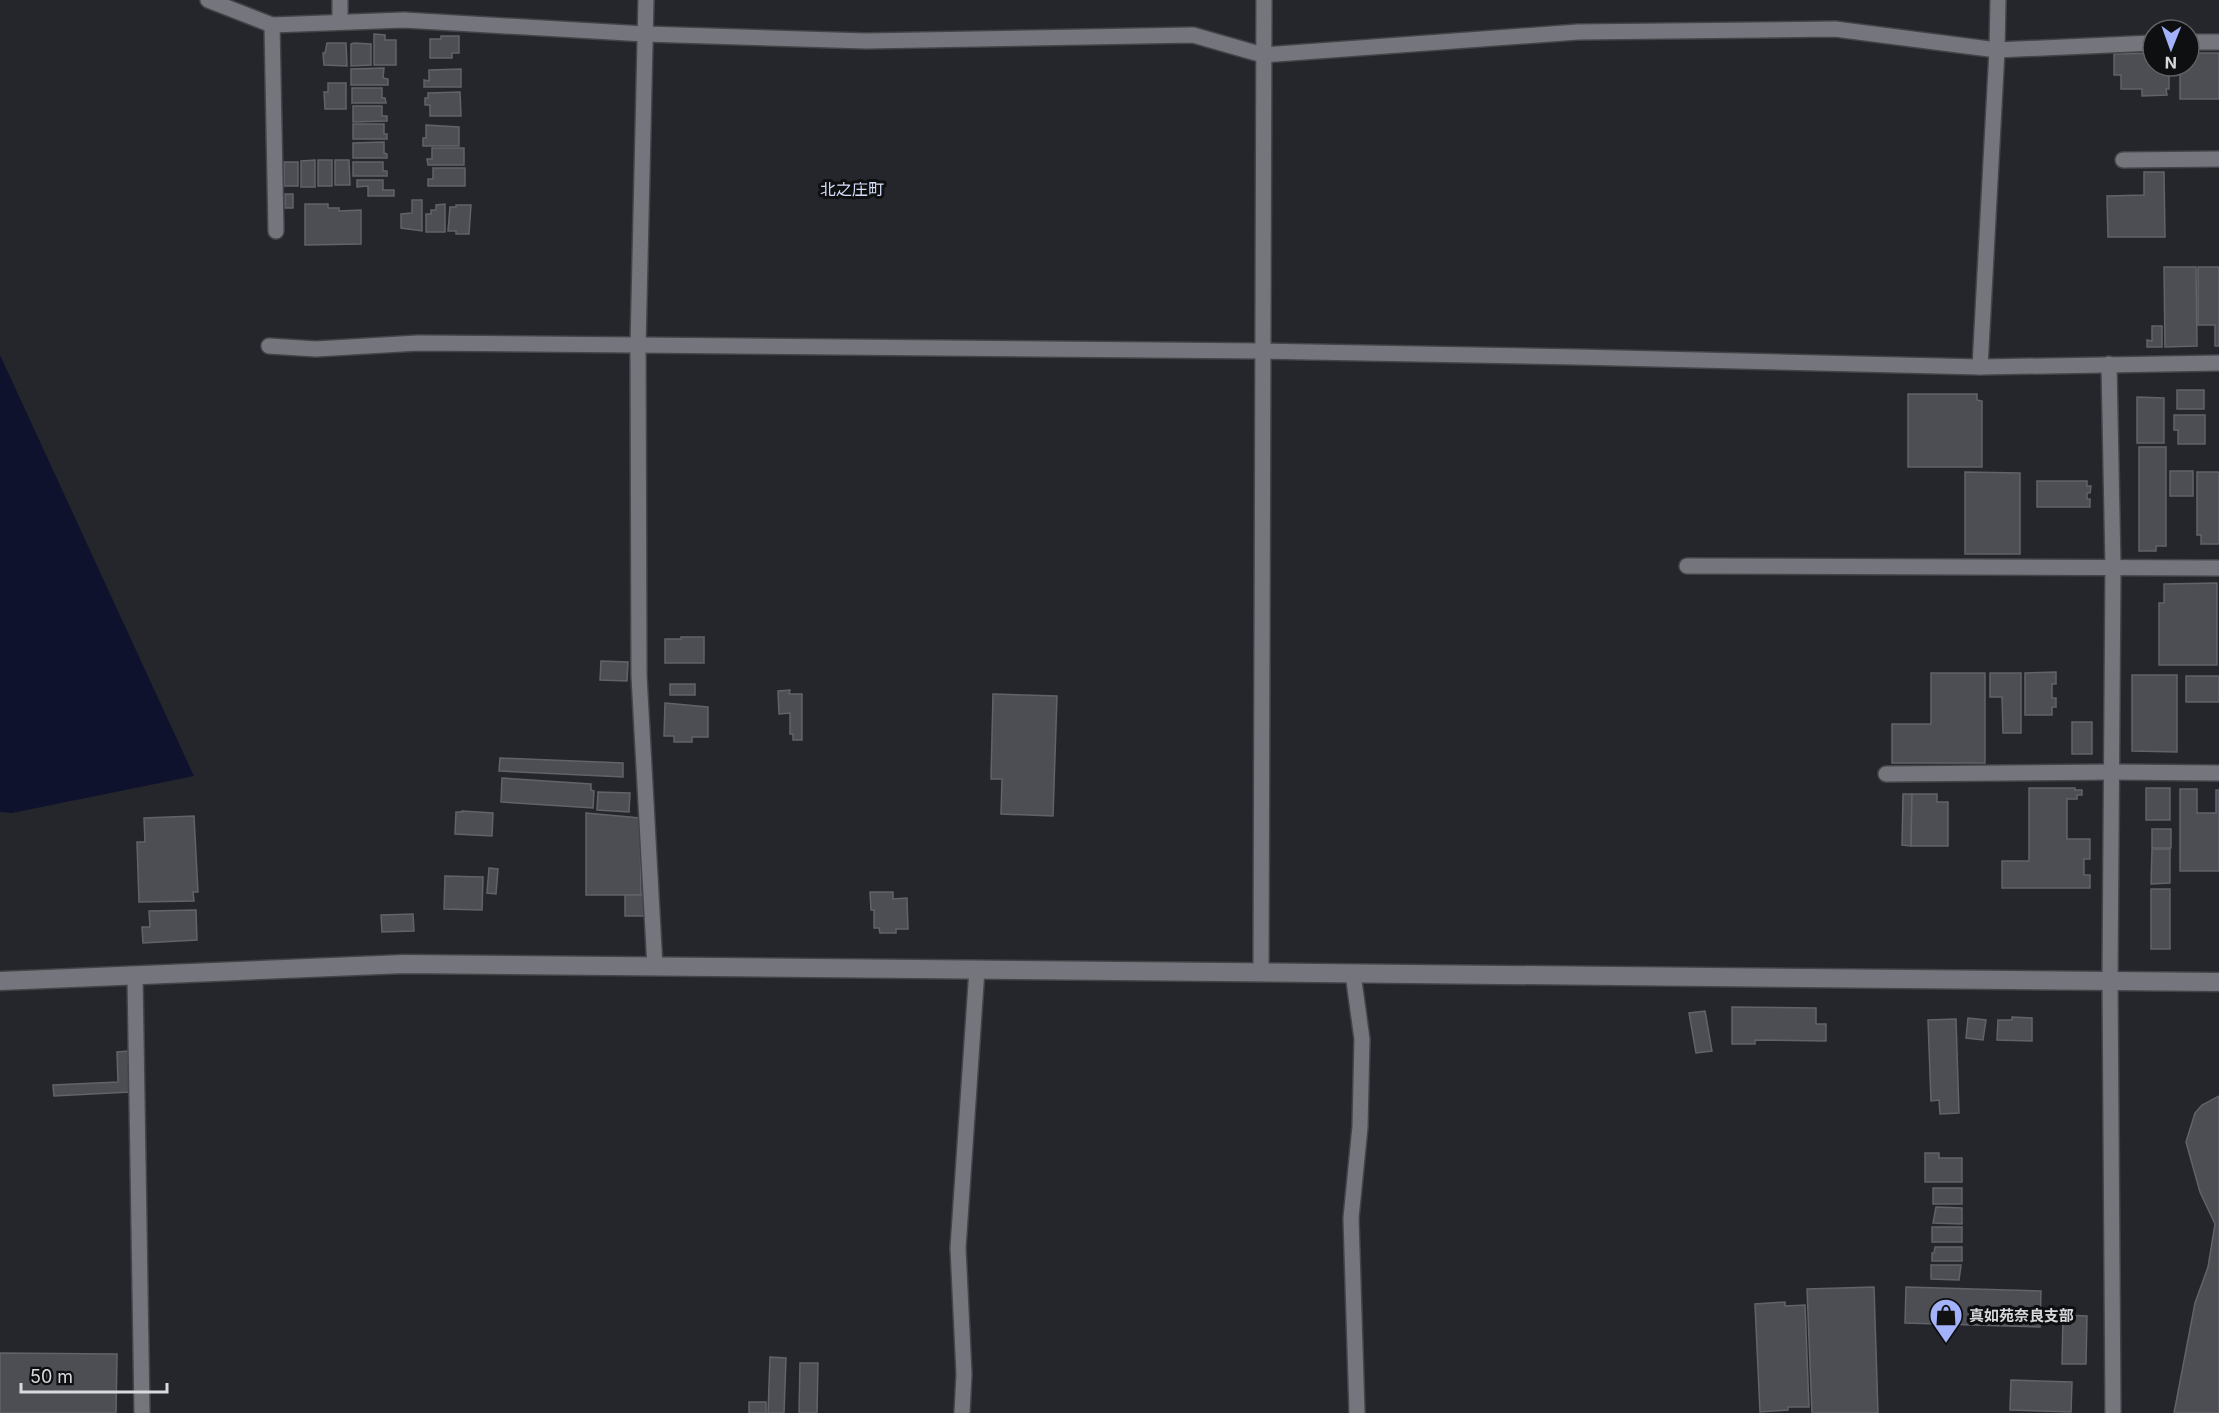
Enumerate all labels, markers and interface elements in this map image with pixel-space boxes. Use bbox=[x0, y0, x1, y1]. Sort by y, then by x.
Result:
north arrow bbox=[2141, 18, 2201, 78]
text: N bbox=[2164, 53, 2177, 73]
district label: 北之庄町 bbox=[820, 179, 884, 199]
shop icon: 真如苑奈良支部 bbox=[1928, 1297, 1964, 1344]
place label: 真如苑奈良支部 bbox=[1969, 1306, 2074, 1325]
scale bar bbox=[21, 1356, 166, 1394]
text: 50 m bbox=[30, 1366, 73, 1387]

